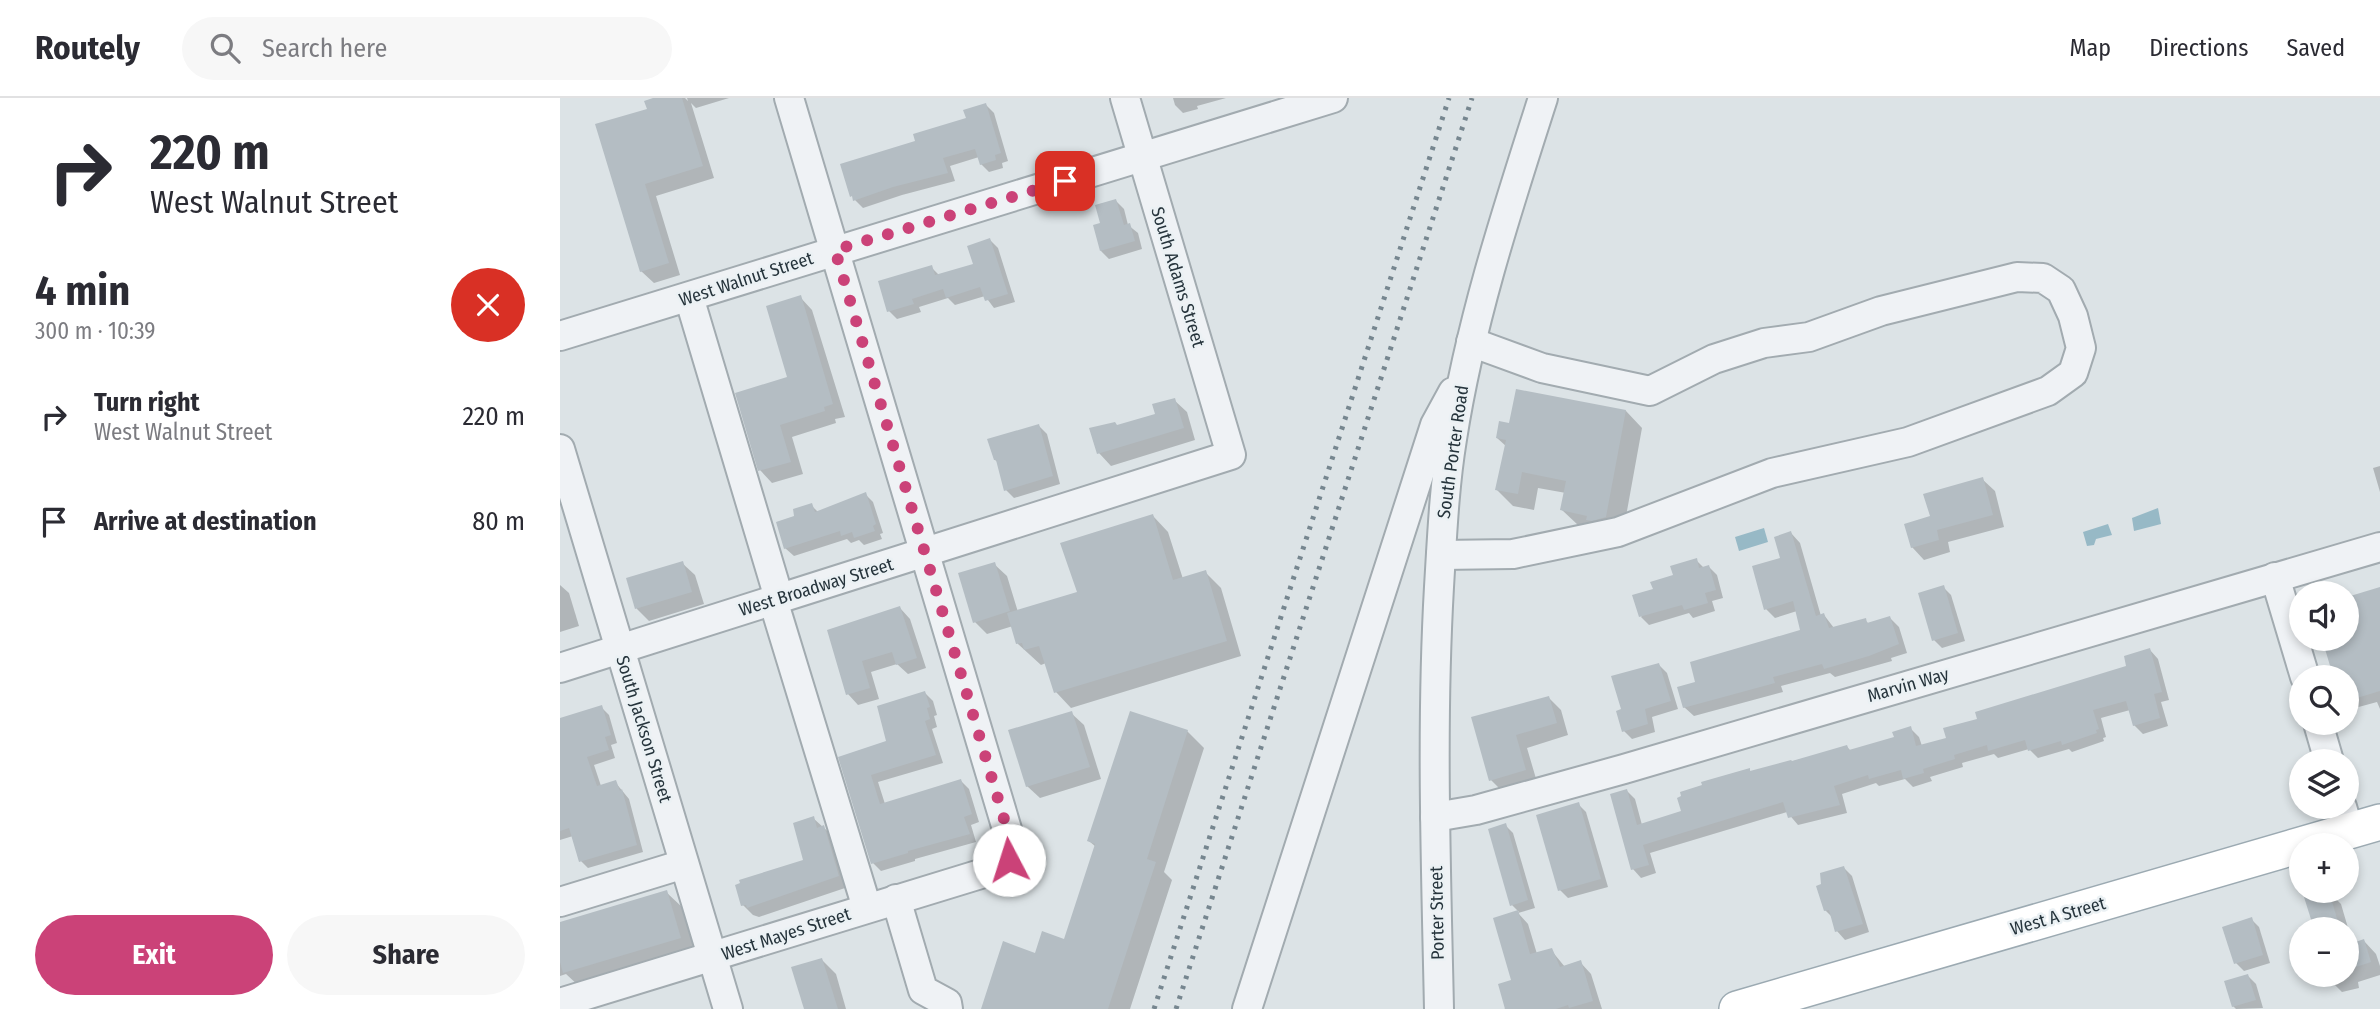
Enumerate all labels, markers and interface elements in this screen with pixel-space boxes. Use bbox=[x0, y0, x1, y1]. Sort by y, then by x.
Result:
search box bbox=[182, 17, 672, 80]
text: Routely bbox=[35, 28, 140, 68]
icon: search bbox=[206, 29, 244, 67]
text: Search here bbox=[262, 33, 387, 64]
text: Map bbox=[2070, 34, 2111, 62]
text: Directions bbox=[2149, 34, 2248, 62]
text: Saved bbox=[2286, 34, 2345, 62]
text: 220 m bbox=[150, 123, 270, 182]
icon: right bbox=[35, 126, 126, 217]
pin bbox=[1035, 151, 1095, 211]
icon: arrive bbox=[1046, 162, 1084, 200]
text: West Walnut Street bbox=[150, 183, 398, 221]
street label: South Adams Street bbox=[1146, 204, 1210, 350]
street label: West Walnut Street bbox=[676, 247, 816, 311]
text: 4 min bbox=[35, 266, 130, 316]
button: close bbox=[451, 268, 525, 342]
text: 300 m · 10:39 bbox=[35, 317, 155, 345]
street label: South Porter Road bbox=[1433, 384, 1473, 520]
text: Turn right bbox=[94, 387, 200, 418]
icon: right bbox=[35, 398, 73, 436]
text: 220 m bbox=[462, 401, 525, 432]
text: West Walnut Street bbox=[94, 418, 272, 446]
icon: arrive bbox=[35, 503, 73, 541]
text: Arrive at destination bbox=[94, 506, 317, 537]
text: 80 m bbox=[472, 506, 525, 537]
street label: West Broadway Street bbox=[736, 553, 896, 621]
map controls bbox=[2289, 581, 2359, 987]
button: sound bbox=[2289, 581, 2359, 651]
street label: South Jackson Street bbox=[611, 653, 677, 805]
street label: Marvin Way bbox=[1865, 663, 1951, 707]
button: search bbox=[2289, 665, 2359, 735]
button: layers bbox=[2289, 749, 2359, 819]
position arrow bbox=[972, 823, 1046, 897]
button: + bbox=[2289, 833, 2359, 903]
street label: Porter Street bbox=[1425, 866, 1449, 960]
street label: West A Street bbox=[2008, 892, 2108, 940]
street label: West Mayes Street bbox=[719, 903, 853, 965]
button: Exit bbox=[35, 915, 273, 995]
button: Share bbox=[287, 915, 525, 995]
button: − bbox=[2289, 917, 2359, 987]

